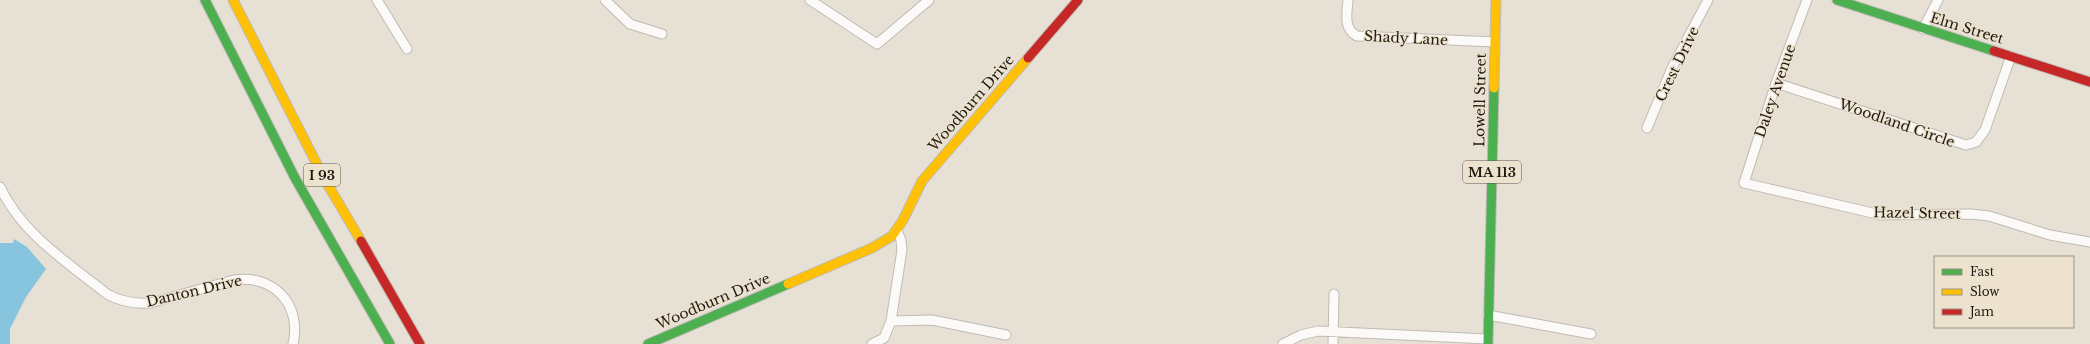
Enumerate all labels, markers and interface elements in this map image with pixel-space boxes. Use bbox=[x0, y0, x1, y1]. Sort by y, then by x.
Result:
street label: Elm Street bbox=[1928, 8, 2007, 48]
street label: Crest Drive bbox=[1651, 23, 1703, 105]
street label: Shady Lane bbox=[1364, 27, 1448, 49]
street label: Daley Avenue bbox=[1751, 42, 1799, 140]
street label: Woodburn Drive bbox=[924, 51, 1018, 156]
street label: Lowell Street bbox=[1470, 52, 1490, 147]
street label: Woodland Circle bbox=[1836, 94, 1957, 151]
road number: MA 113 bbox=[1463, 161, 1521, 183]
road number: I 93 bbox=[304, 164, 340, 186]
street label: Hazel Street bbox=[1873, 203, 1961, 223]
legend bbox=[1934, 256, 2074, 328]
text: Fast bbox=[1970, 264, 1995, 279]
street label: Woodburn Drive bbox=[652, 269, 773, 334]
street label: Danton Drive bbox=[144, 271, 244, 311]
text: Slow bbox=[1970, 284, 2000, 299]
text: Jam bbox=[1968, 304, 1994, 319]

